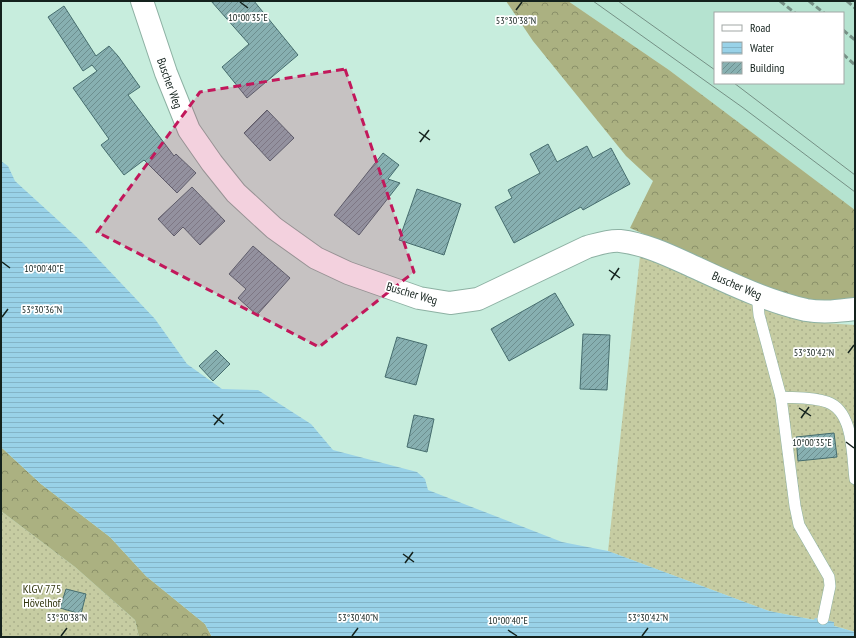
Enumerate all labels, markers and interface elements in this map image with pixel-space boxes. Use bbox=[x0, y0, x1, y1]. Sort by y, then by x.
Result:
text: 10°00'35"E bbox=[228, 11, 268, 24]
legend bbox=[714, 12, 844, 84]
text: 53°30'38"N bbox=[496, 14, 536, 27]
text: Road bbox=[750, 20, 770, 35]
text: Water bbox=[750, 40, 775, 55]
street label: Buscher Weg bbox=[154, 56, 186, 110]
text: Building bbox=[750, 60, 785, 75]
text: 10°00'40"E bbox=[24, 262, 64, 275]
street label: Buscher Weg bbox=[710, 268, 764, 302]
street label: Buscher Weg bbox=[385, 279, 439, 307]
text: 53°30'36"N bbox=[22, 303, 62, 316]
text: 53°30'42"N bbox=[794, 346, 834, 359]
text: 10°00'35"E bbox=[792, 436, 832, 449]
park label: KlGV 775 Hövelhof bbox=[23, 581, 62, 610]
text: 53°30'38"N bbox=[47, 611, 87, 624]
text: 53°30'40"N bbox=[338, 611, 378, 624]
text: 53°30'42"N bbox=[628, 611, 668, 624]
text: 10°00'40"E bbox=[488, 614, 528, 627]

